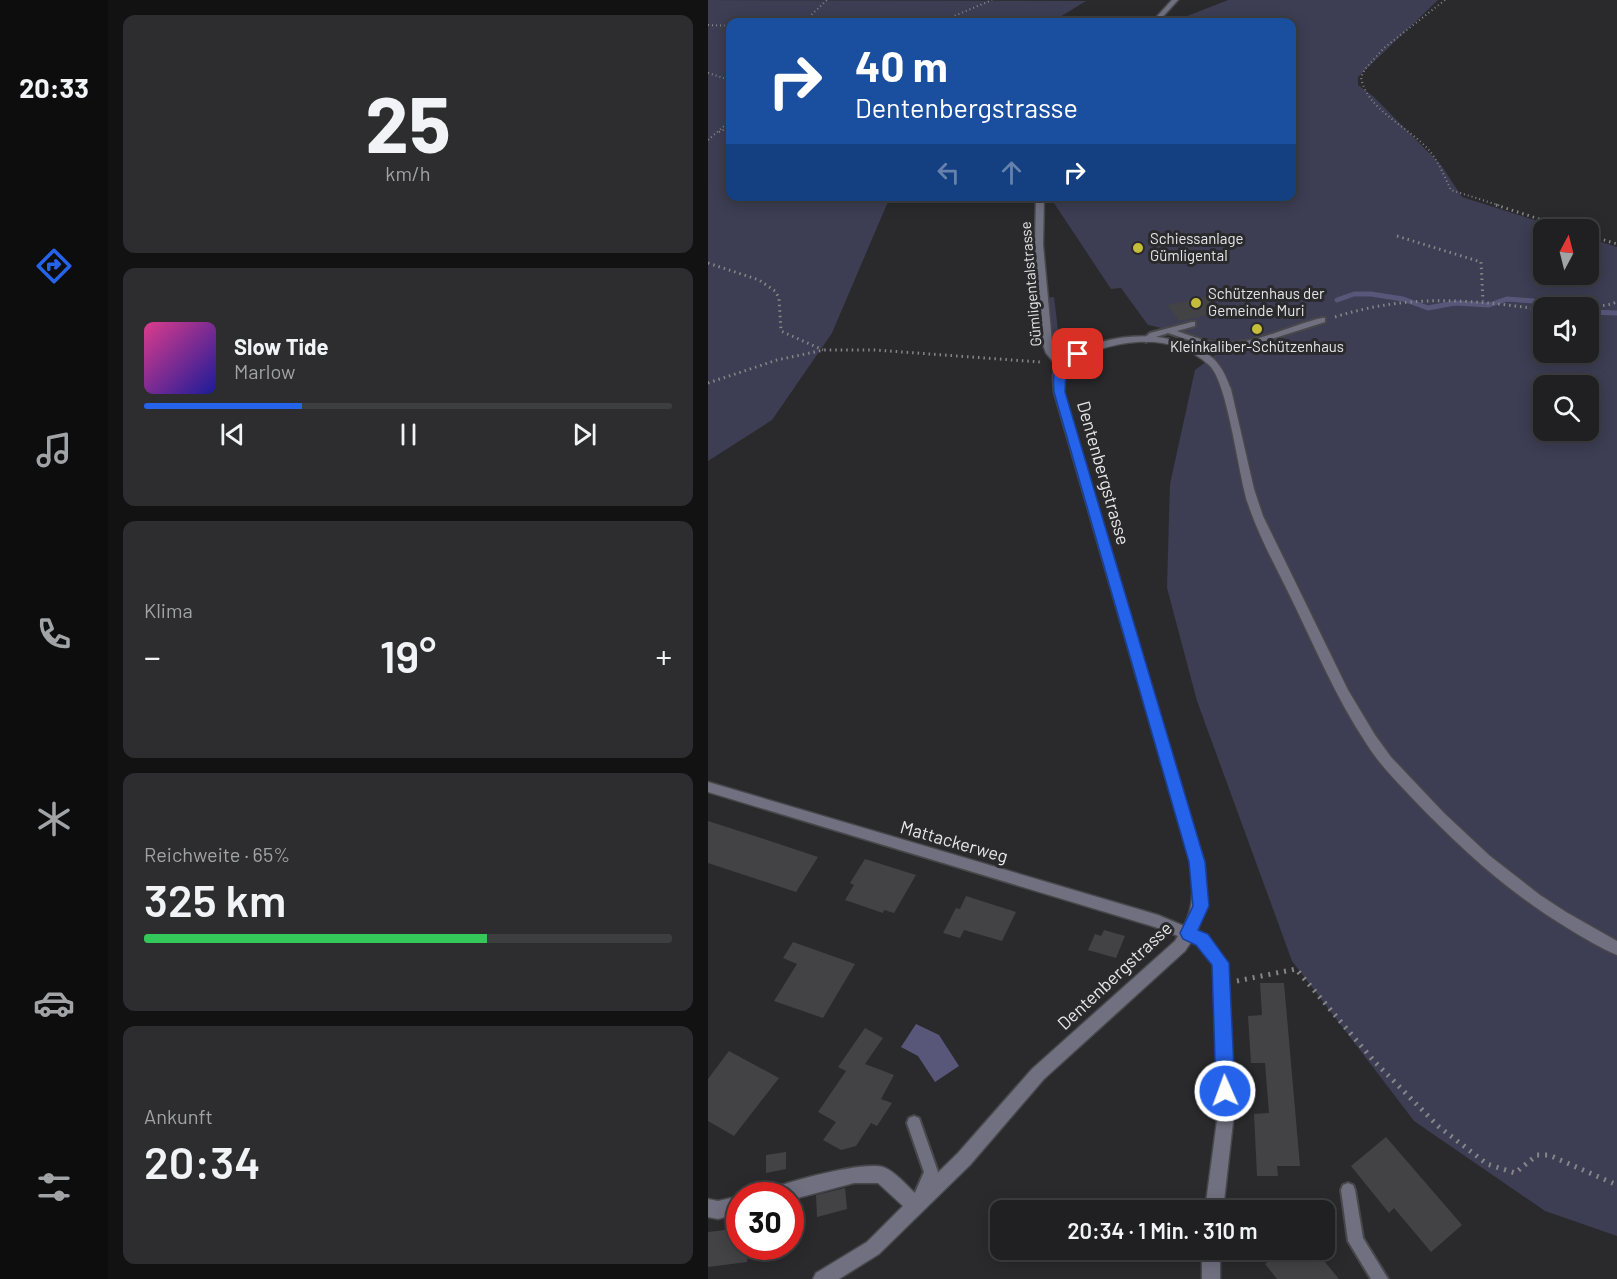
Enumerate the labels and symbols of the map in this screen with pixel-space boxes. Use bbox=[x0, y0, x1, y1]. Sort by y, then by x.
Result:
north arrow bbox=[1533, 219, 1599, 285]
street label: Gümligentalstrasse bbox=[1016, 221, 1044, 347]
place label: Schiessanlage Gümligental bbox=[1150, 229, 1243, 264]
marker: Schiessanlage Gümligental bbox=[1131, 241, 1145, 255]
place label: Schützenhaus der Gemeinde Muri bbox=[1208, 284, 1325, 319]
marker: Schützenhaus der Gemeinde Muri bbox=[1189, 296, 1203, 310]
marker: Kleinkaliber-Schützenhaus bbox=[1250, 322, 1264, 336]
pin bbox=[1052, 328, 1103, 379]
place label: Kleinkaliber-Schützenhaus bbox=[1170, 337, 1344, 355]
street label: Dentenbergstrasse bbox=[1073, 398, 1135, 547]
street label: Mattackerweg bbox=[898, 815, 1011, 867]
street label: Dentenbergstrasse bbox=[1052, 917, 1176, 1034]
position arrow bbox=[1193, 1059, 1257, 1123]
speed limit sign: 30 bbox=[726, 1182, 804, 1260]

